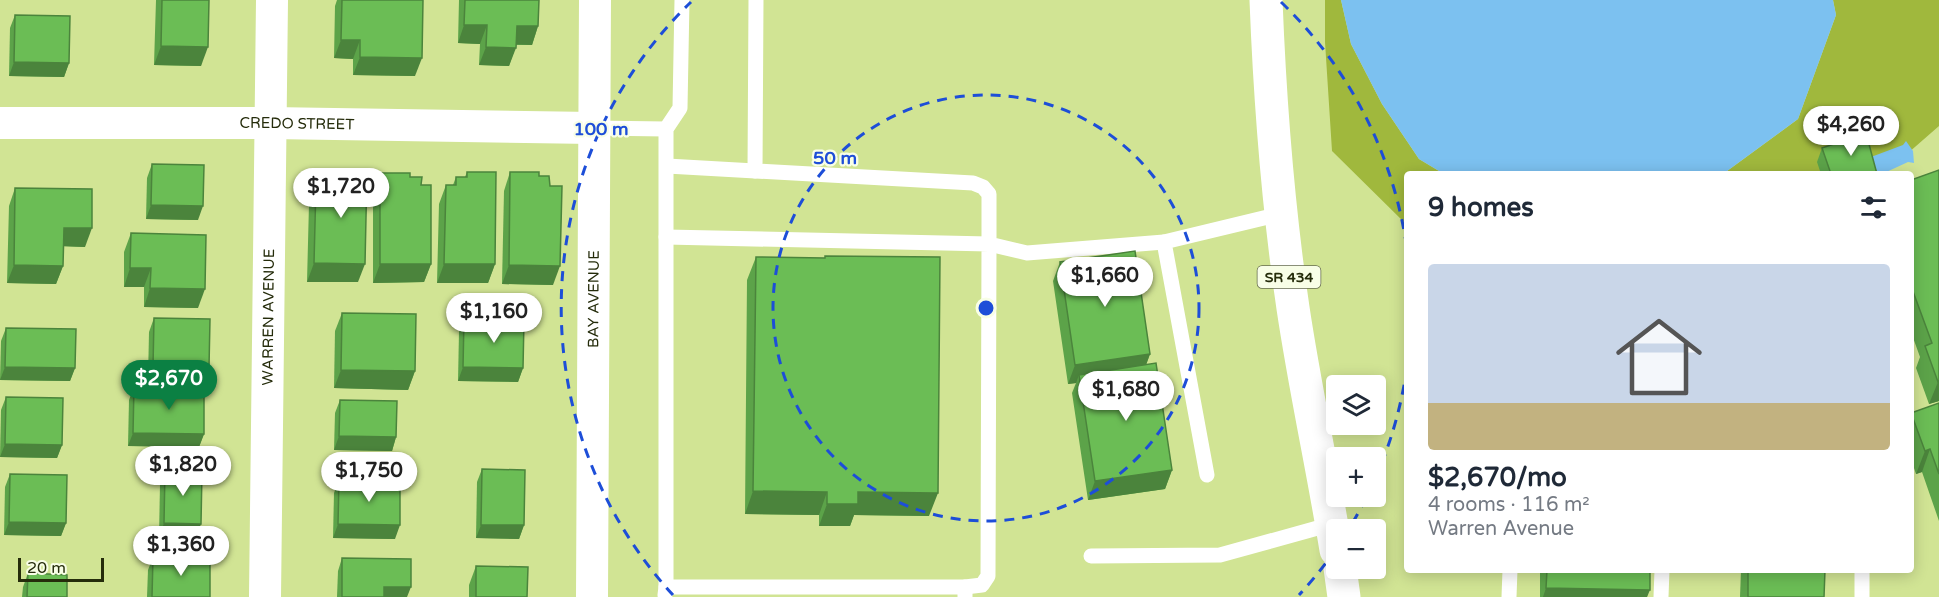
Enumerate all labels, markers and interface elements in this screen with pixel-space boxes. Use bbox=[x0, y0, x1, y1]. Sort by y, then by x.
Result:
pin: $4,260 bbox=[1802, 106, 1900, 157]
text: $4,260 bbox=[1817, 113, 1885, 137]
street label: CREDO STREET bbox=[240, 114, 355, 133]
text: 100 m bbox=[573, 118, 629, 140]
text: 50 m bbox=[813, 147, 857, 169]
pin: $1,720 bbox=[292, 168, 390, 219]
text: $1,720 bbox=[307, 175, 375, 199]
icon: filters bbox=[1857, 191, 1890, 224]
text: 9 homes bbox=[1428, 192, 1534, 223]
street label: WARREN AVENUE bbox=[258, 249, 278, 386]
street label: BAY AVENUE bbox=[584, 250, 603, 348]
pin: $1,660 bbox=[1056, 257, 1154, 308]
text: $1,660 bbox=[1071, 264, 1139, 288]
road number: SR 434 bbox=[1258, 266, 1320, 288]
pin: $1,160 bbox=[445, 293, 543, 344]
centre of rings bbox=[976, 298, 996, 318]
text: $1,160 bbox=[460, 300, 528, 324]
icon: home bbox=[1605, 303, 1713, 411]
pin: $2,670 bbox=[120, 360, 218, 411]
text: $2,670 bbox=[135, 367, 203, 391]
pin: $1,680 bbox=[1077, 371, 1175, 422]
map controls bbox=[1326, 375, 1386, 579]
button: layers bbox=[1326, 375, 1386, 435]
text: $1,680 bbox=[1092, 378, 1160, 402]
pin: $1,820 bbox=[134, 446, 232, 497]
button: + bbox=[1326, 447, 1386, 507]
pin: $1,750 bbox=[320, 452, 418, 503]
text: $1,820 bbox=[149, 453, 217, 477]
text: $1,750 bbox=[335, 459, 403, 483]
text: $2,670/mo bbox=[1428, 462, 1567, 493]
text: 4 rooms · 116 m² bbox=[1428, 493, 1590, 517]
text: Warren Avenue bbox=[1428, 517, 1574, 541]
button: − bbox=[1326, 519, 1386, 579]
pin: $1,360 bbox=[132, 526, 230, 577]
text: $1,360 bbox=[147, 533, 215, 557]
scale bar bbox=[18, 555, 104, 582]
text: 20 m bbox=[27, 558, 66, 578]

